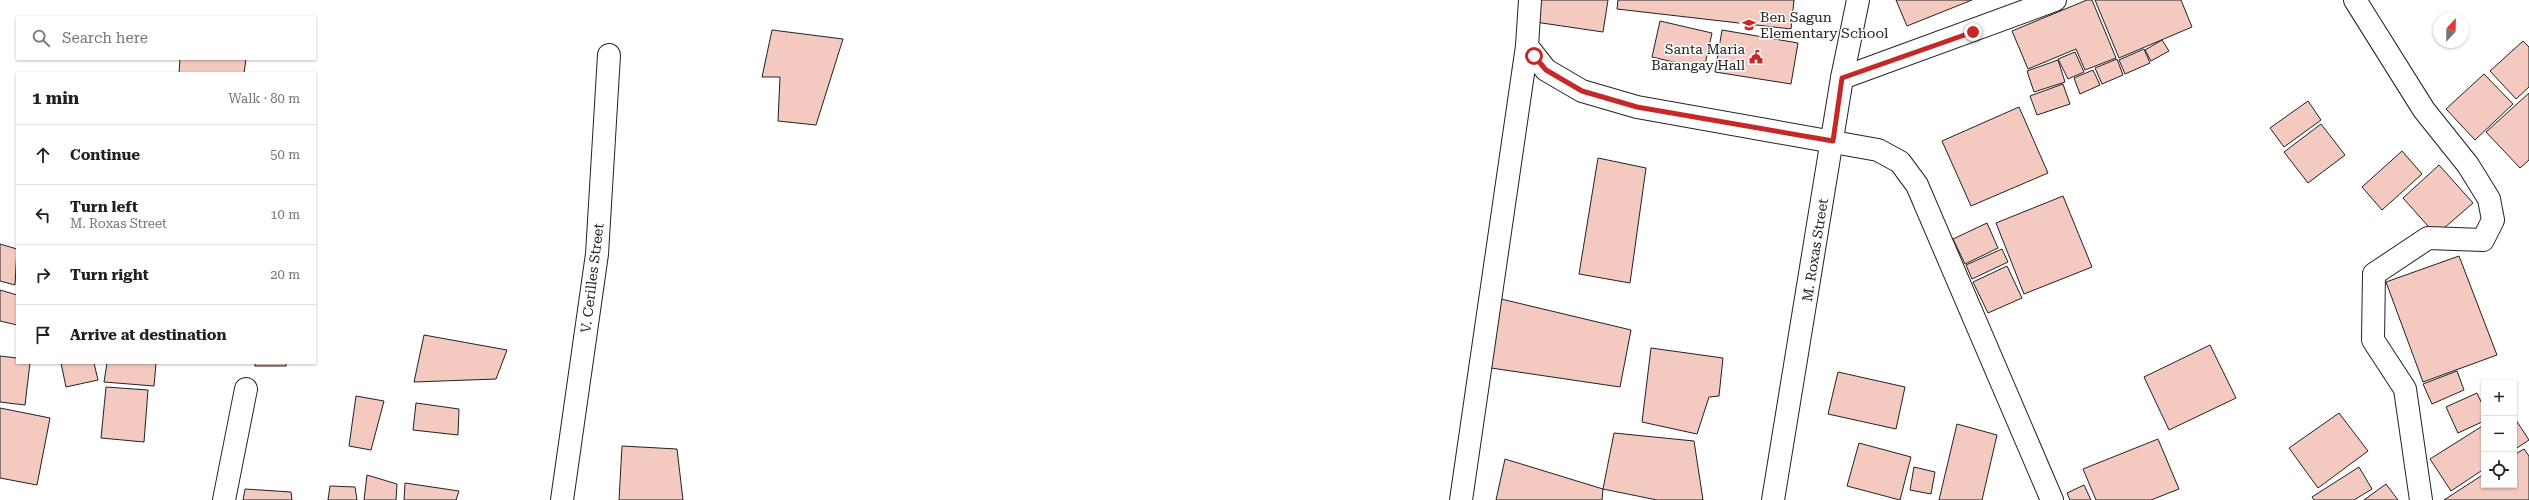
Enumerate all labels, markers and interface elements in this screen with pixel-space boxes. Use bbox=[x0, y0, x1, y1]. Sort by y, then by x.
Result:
place label: Ben Sagun Elementary School bbox=[1760, 9, 1889, 41]
north arrow bbox=[2433, 12, 2469, 48]
search box bbox=[16, 16, 316, 60]
school or university icon: Ben Sagun Elementary School bbox=[1741, 17, 1757, 33]
route end bbox=[1964, 23, 1982, 41]
icon: search bbox=[30, 27, 52, 49]
text: Search here bbox=[62, 29, 148, 47]
place label: Santa Maria Barangay Hall bbox=[1651, 41, 1746, 73]
route start bbox=[1525, 47, 1543, 65]
public building icon: Santa Maria Barangay Hall bbox=[1748, 49, 1764, 65]
text: 1 min bbox=[32, 88, 79, 108]
text: Walk · 80 m bbox=[228, 91, 300, 106]
icon: ahead bbox=[32, 144, 54, 166]
text: Continue bbox=[70, 146, 140, 164]
text: 50 m bbox=[270, 147, 300, 162]
street label: M. Roxas Street bbox=[1799, 197, 1831, 303]
text: Turn left bbox=[70, 198, 138, 216]
icon: left bbox=[32, 204, 54, 226]
text: 10 m bbox=[270, 207, 300, 222]
text: M. Roxas Street bbox=[70, 216, 167, 231]
street label: V. Cerilles Street bbox=[577, 222, 607, 334]
icon: right bbox=[32, 264, 54, 286]
text: Turn right bbox=[70, 266, 149, 284]
text: 20 m bbox=[270, 267, 300, 282]
icon: arrive bbox=[32, 324, 54, 346]
text: Arrive at destination bbox=[70, 326, 226, 344]
map controls bbox=[2481, 380, 2517, 488]
button: + bbox=[2481, 380, 2517, 416]
button: − bbox=[2481, 416, 2517, 452]
button: locate bbox=[2481, 452, 2517, 488]

